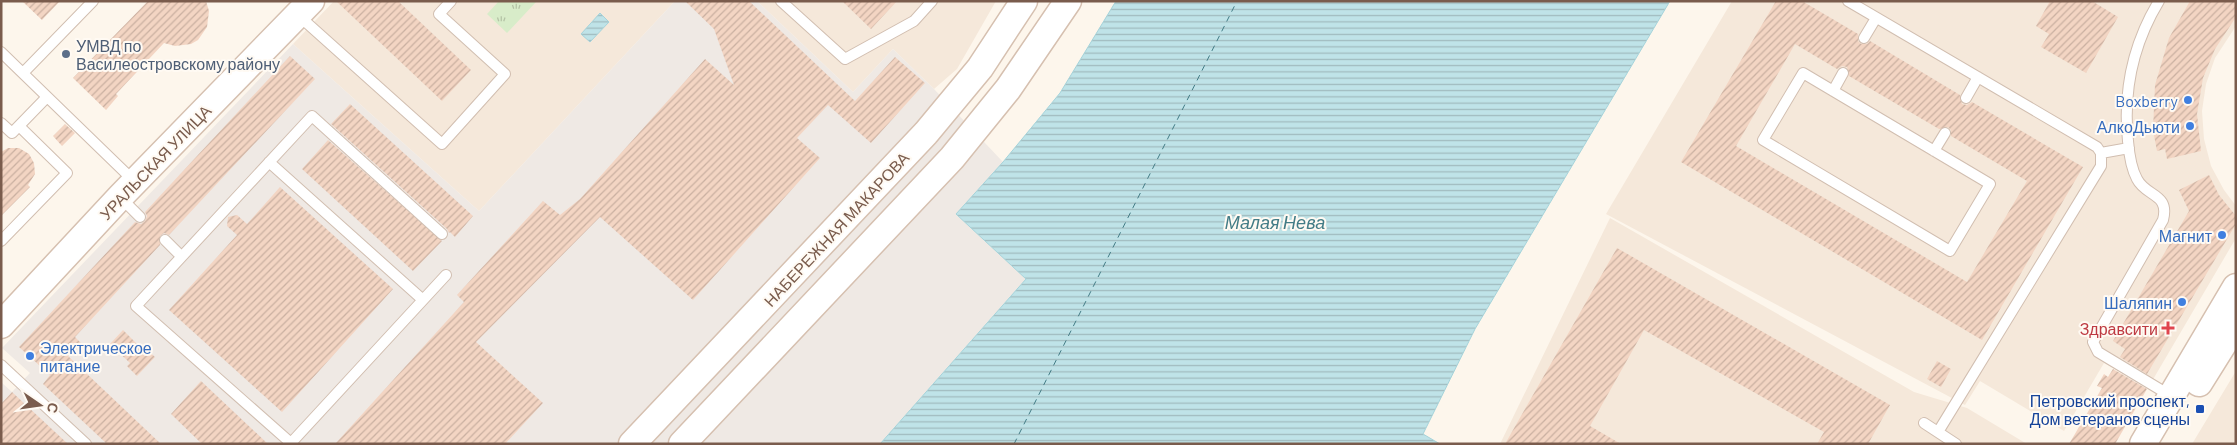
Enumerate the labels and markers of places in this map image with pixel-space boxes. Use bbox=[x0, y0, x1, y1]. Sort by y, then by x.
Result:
place label: УМВД по Василеостровскому району bbox=[76, 36, 280, 73]
marker: УМВД по Василеостровскому району bbox=[60, 48, 72, 60]
place label: Boxberry bbox=[2115, 91, 2179, 110]
marker: Boxberry bbox=[2182, 94, 2194, 106]
place label: АлкоДьюти bbox=[2097, 117, 2180, 136]
marker: АлкоДьюти bbox=[2184, 120, 2196, 132]
place label: Магнит bbox=[2159, 226, 2213, 245]
marker: Магнит bbox=[2216, 229, 2228, 241]
place label: Шаляпин bbox=[2104, 293, 2172, 312]
marker: Шаляпин bbox=[2176, 296, 2188, 308]
place label: Здравсити bbox=[2080, 319, 2158, 338]
marker: Здравсити bbox=[2162, 322, 2174, 334]
place label: Электрическое питание bbox=[40, 338, 152, 375]
marker: Электрическое питание bbox=[24, 350, 36, 362]
place label: Петровский проспект, Дом ветеранов сцены bbox=[2030, 391, 2190, 428]
marker: Петровский проспект, Дом ветеранов сцены bbox=[2194, 403, 2206, 415]

